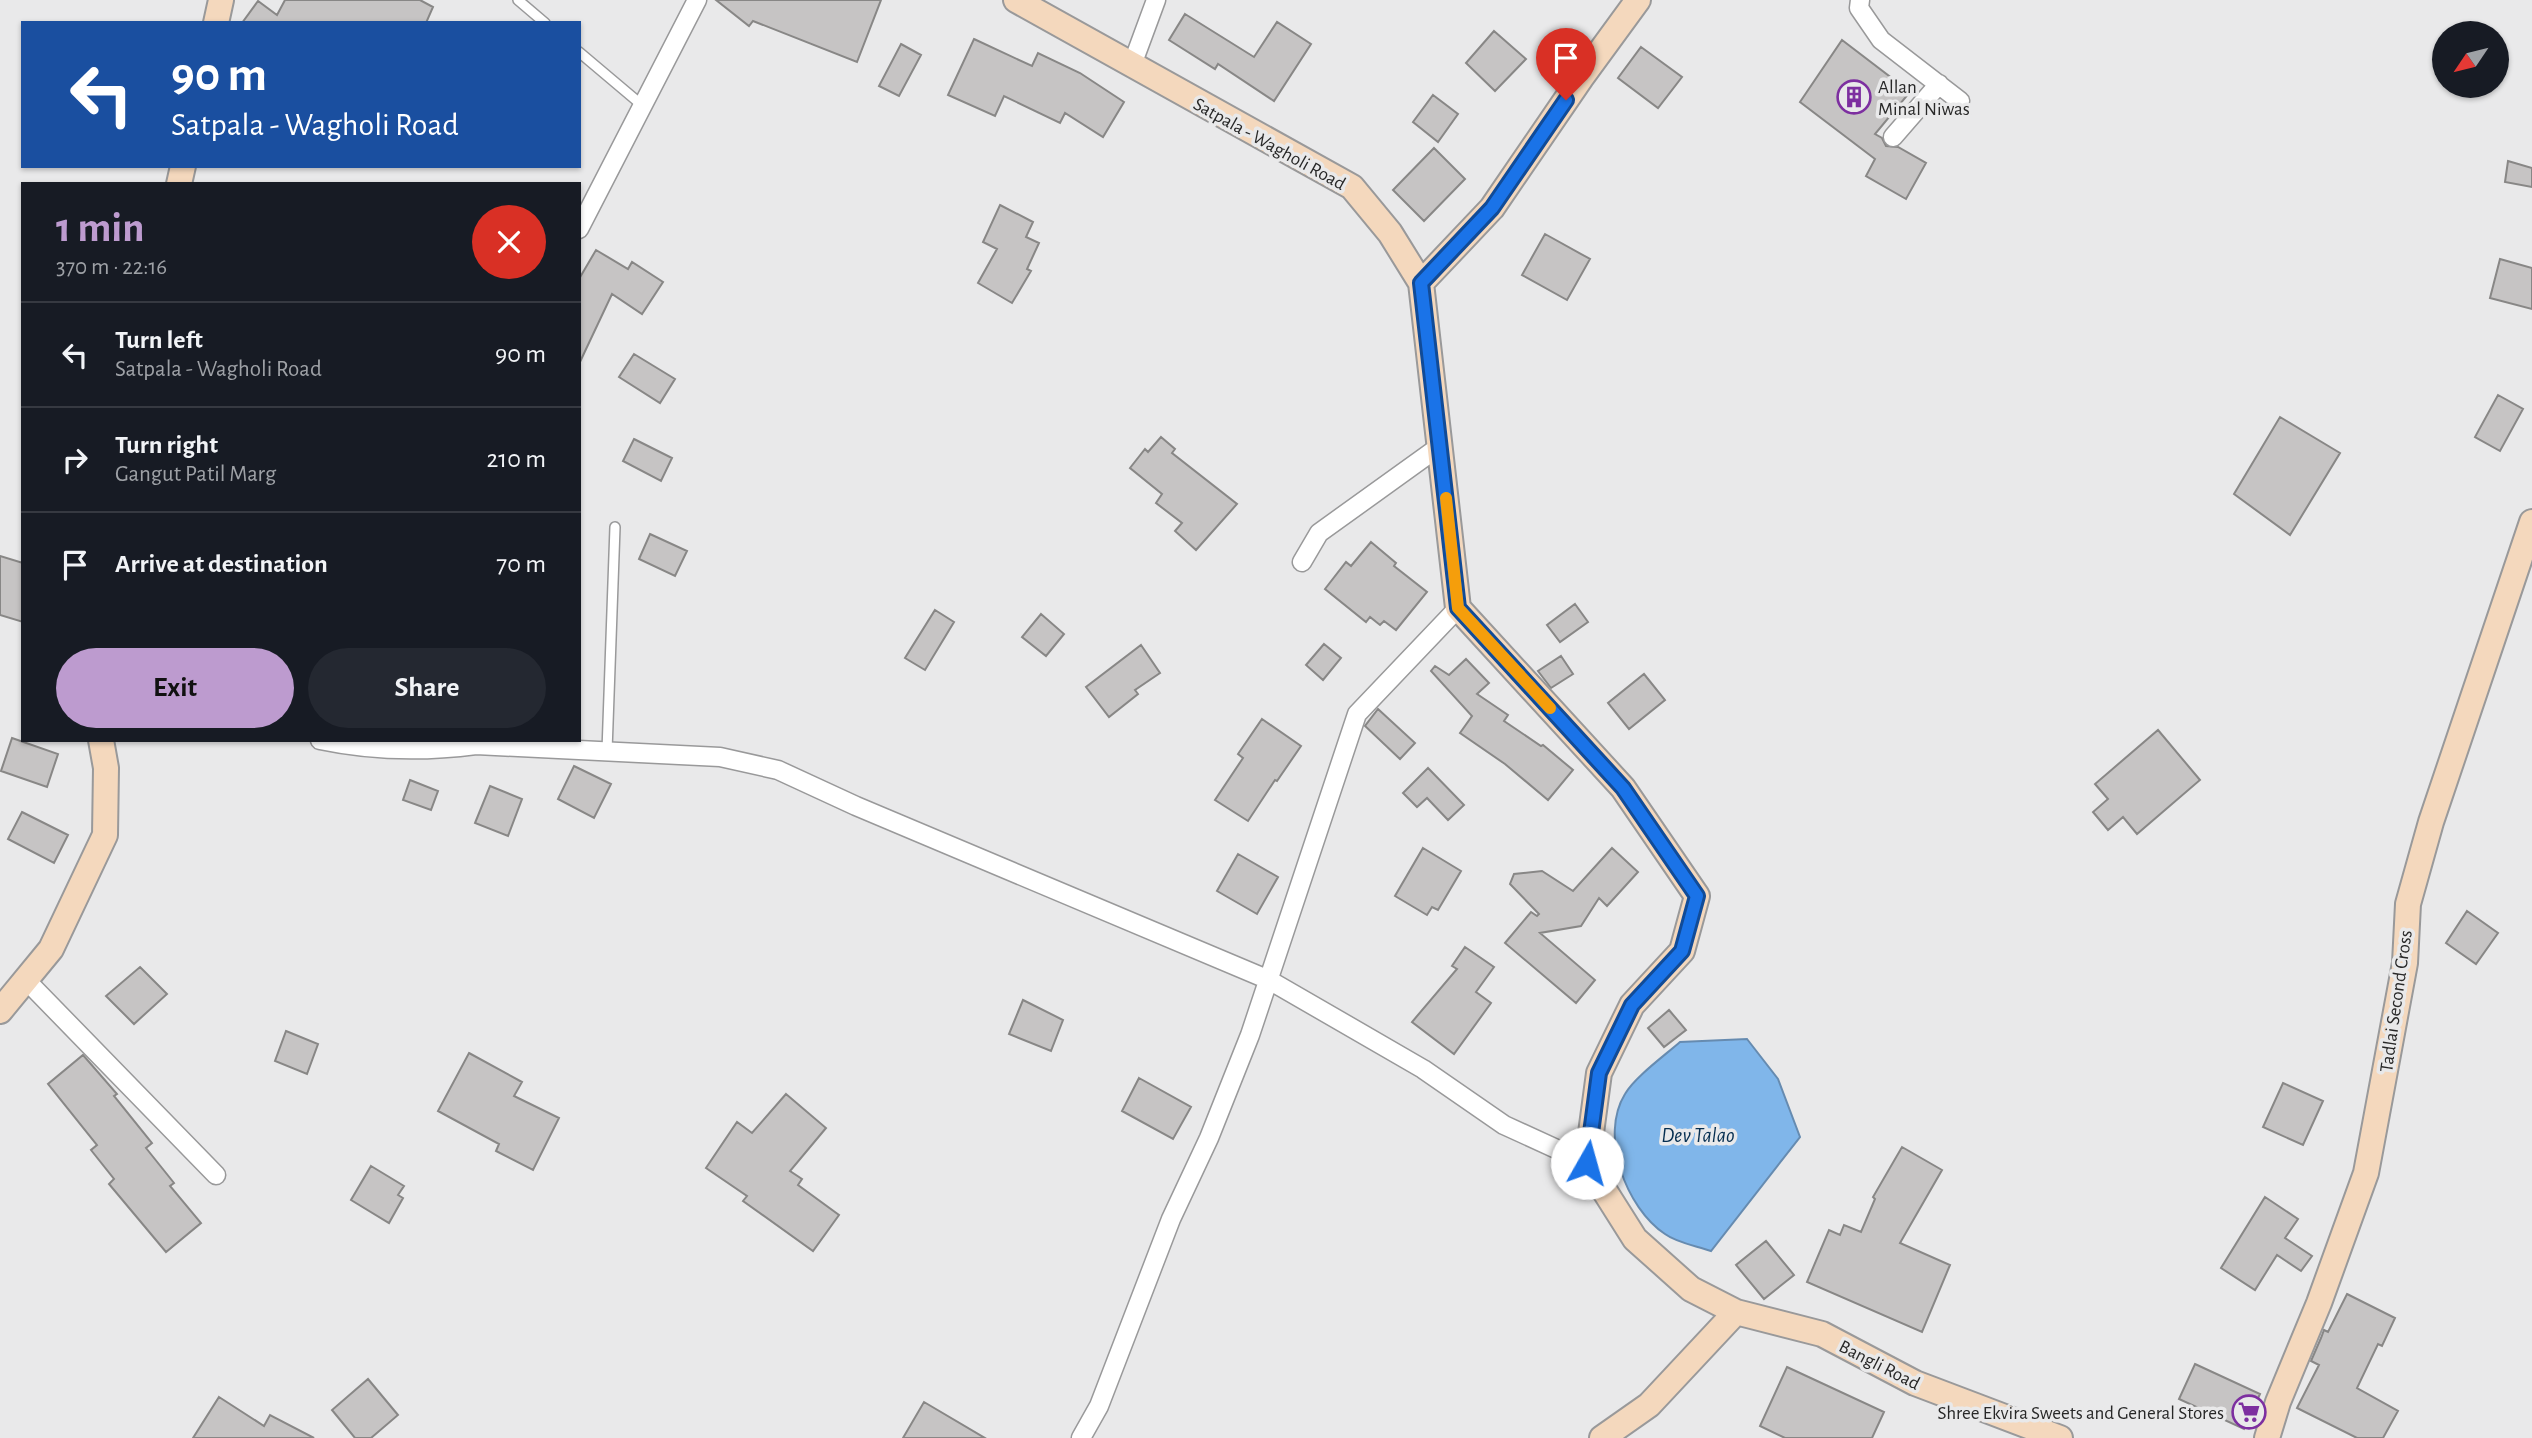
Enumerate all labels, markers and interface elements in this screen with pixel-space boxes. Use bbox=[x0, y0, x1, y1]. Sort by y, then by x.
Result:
north arrow bbox=[2432, 21, 2510, 98]
map controls bbox=[2432, 21, 2509, 98]
pin bbox=[1536, 28, 1596, 100]
icon: arrive bbox=[1547, 39, 1585, 77]
icon: left bbox=[56, 49, 147, 140]
text: 90 m bbox=[171, 51, 267, 100]
building icon: Allan Minal Niwas bbox=[1835, 78, 1873, 116]
place label: Allan Minal Niwas bbox=[1878, 78, 1970, 119]
street label: Satpala - Wagholi Road bbox=[1190, 95, 1349, 194]
text: Satpala - Wagholi Road bbox=[171, 109, 459, 141]
button: close bbox=[472, 205, 546, 279]
text: 1 min bbox=[56, 207, 145, 249]
text: 370 m · 22:16 bbox=[56, 256, 167, 279]
text: Turn left bbox=[115, 327, 203, 353]
icon: left bbox=[56, 336, 94, 374]
text: 90 m bbox=[495, 341, 546, 367]
text: Satpala - Wagholi Road bbox=[115, 358, 322, 381]
text: Turn right bbox=[115, 432, 218, 458]
icon: right bbox=[56, 441, 94, 479]
text: 210 m bbox=[486, 446, 546, 472]
text: Gangut Patil Marg bbox=[115, 463, 276, 486]
icon: arrive bbox=[56, 546, 94, 584]
text: Arrive at destination bbox=[115, 551, 328, 577]
text: 70 m bbox=[496, 551, 546, 577]
button: Exit bbox=[56, 648, 294, 728]
button: Share bbox=[308, 648, 546, 728]
street label: Tadlai Second Cross bbox=[2377, 929, 2416, 1074]
water label: Dev Talao bbox=[1661, 1125, 1735, 1146]
position arrow bbox=[1550, 1126, 1624, 1200]
street label: Bangli Road bbox=[1836, 1337, 1923, 1394]
supermarket icon: Shree Ekvira Sweets and General Stores bbox=[2230, 1393, 2268, 1431]
place label: Shree Ekvira Sweets and General Stores bbox=[1938, 1404, 2224, 1423]

